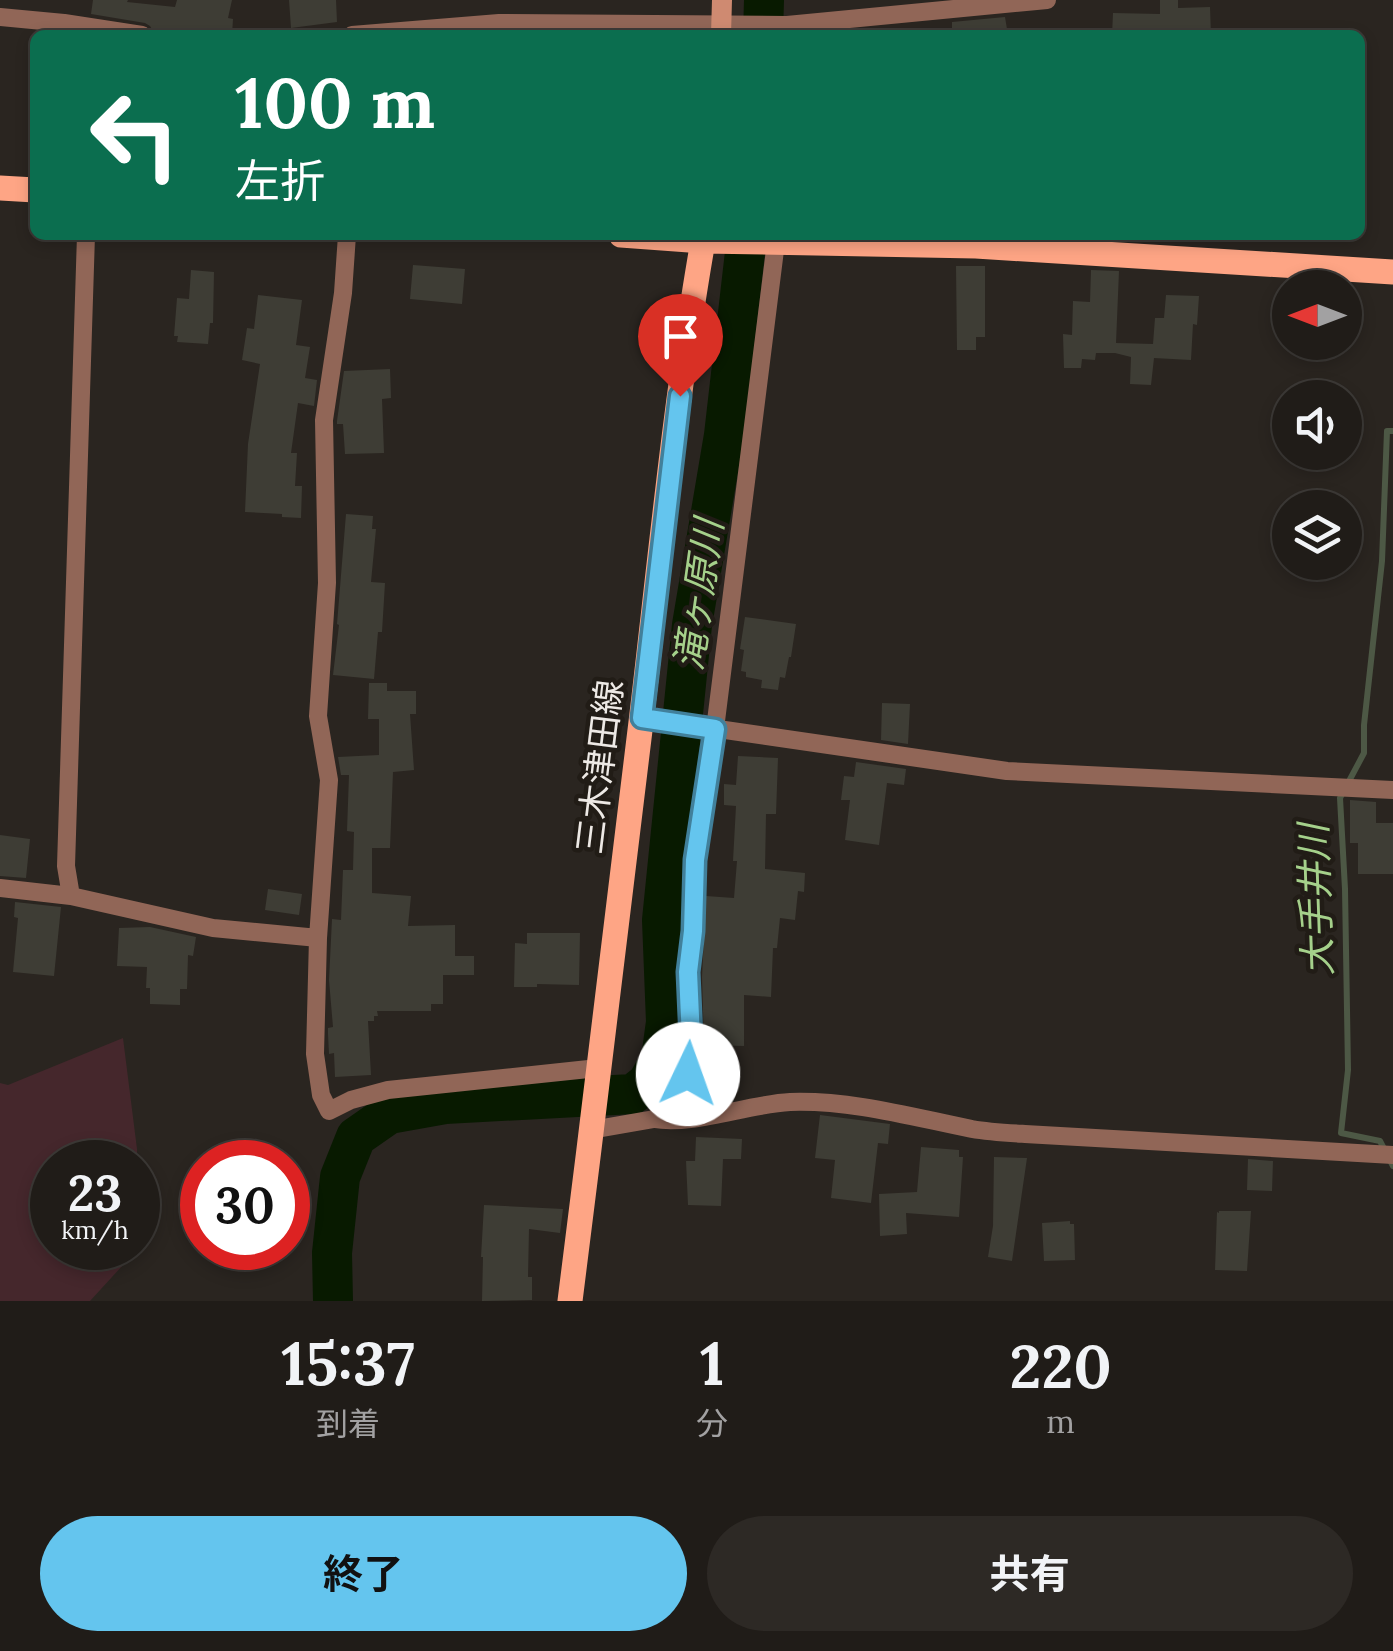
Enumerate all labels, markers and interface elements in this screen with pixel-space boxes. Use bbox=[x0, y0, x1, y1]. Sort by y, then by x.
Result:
text: 100 m bbox=[235, 58, 435, 147]
icon: left bbox=[70, 70, 200, 200]
text: 左折 bbox=[235, 152, 325, 209]
north arrow bbox=[1272, 270, 1362, 360]
map controls bbox=[1272, 270, 1362, 580]
pin bbox=[638, 294, 723, 397]
icon: arrive bbox=[653, 309, 708, 364]
button: sound bbox=[1272, 380, 1362, 470]
button: layers bbox=[1272, 490, 1362, 580]
water label: 滝ヶ原川 bbox=[664, 512, 733, 673]
street label: 三木津田線 bbox=[567, 677, 633, 857]
water label: 大手井川 bbox=[1288, 819, 1342, 977]
position arrow bbox=[636, 1022, 740, 1126]
speed limit sign: 30 bbox=[180, 1140, 310, 1270]
text: 23 bbox=[68, 1161, 122, 1225]
text: km/h bbox=[61, 1214, 129, 1246]
text: 15:37 bbox=[281, 1325, 415, 1401]
text: 1 bbox=[700, 1325, 724, 1401]
text: 220 bbox=[1010, 1328, 1112, 1404]
text: m bbox=[1046, 1401, 1075, 1442]
text: 到着 bbox=[316, 1403, 380, 1444]
text: 分 bbox=[696, 1403, 728, 1444]
button: 終了 bbox=[40, 1516, 687, 1631]
button: 共有 bbox=[707, 1516, 1353, 1631]

